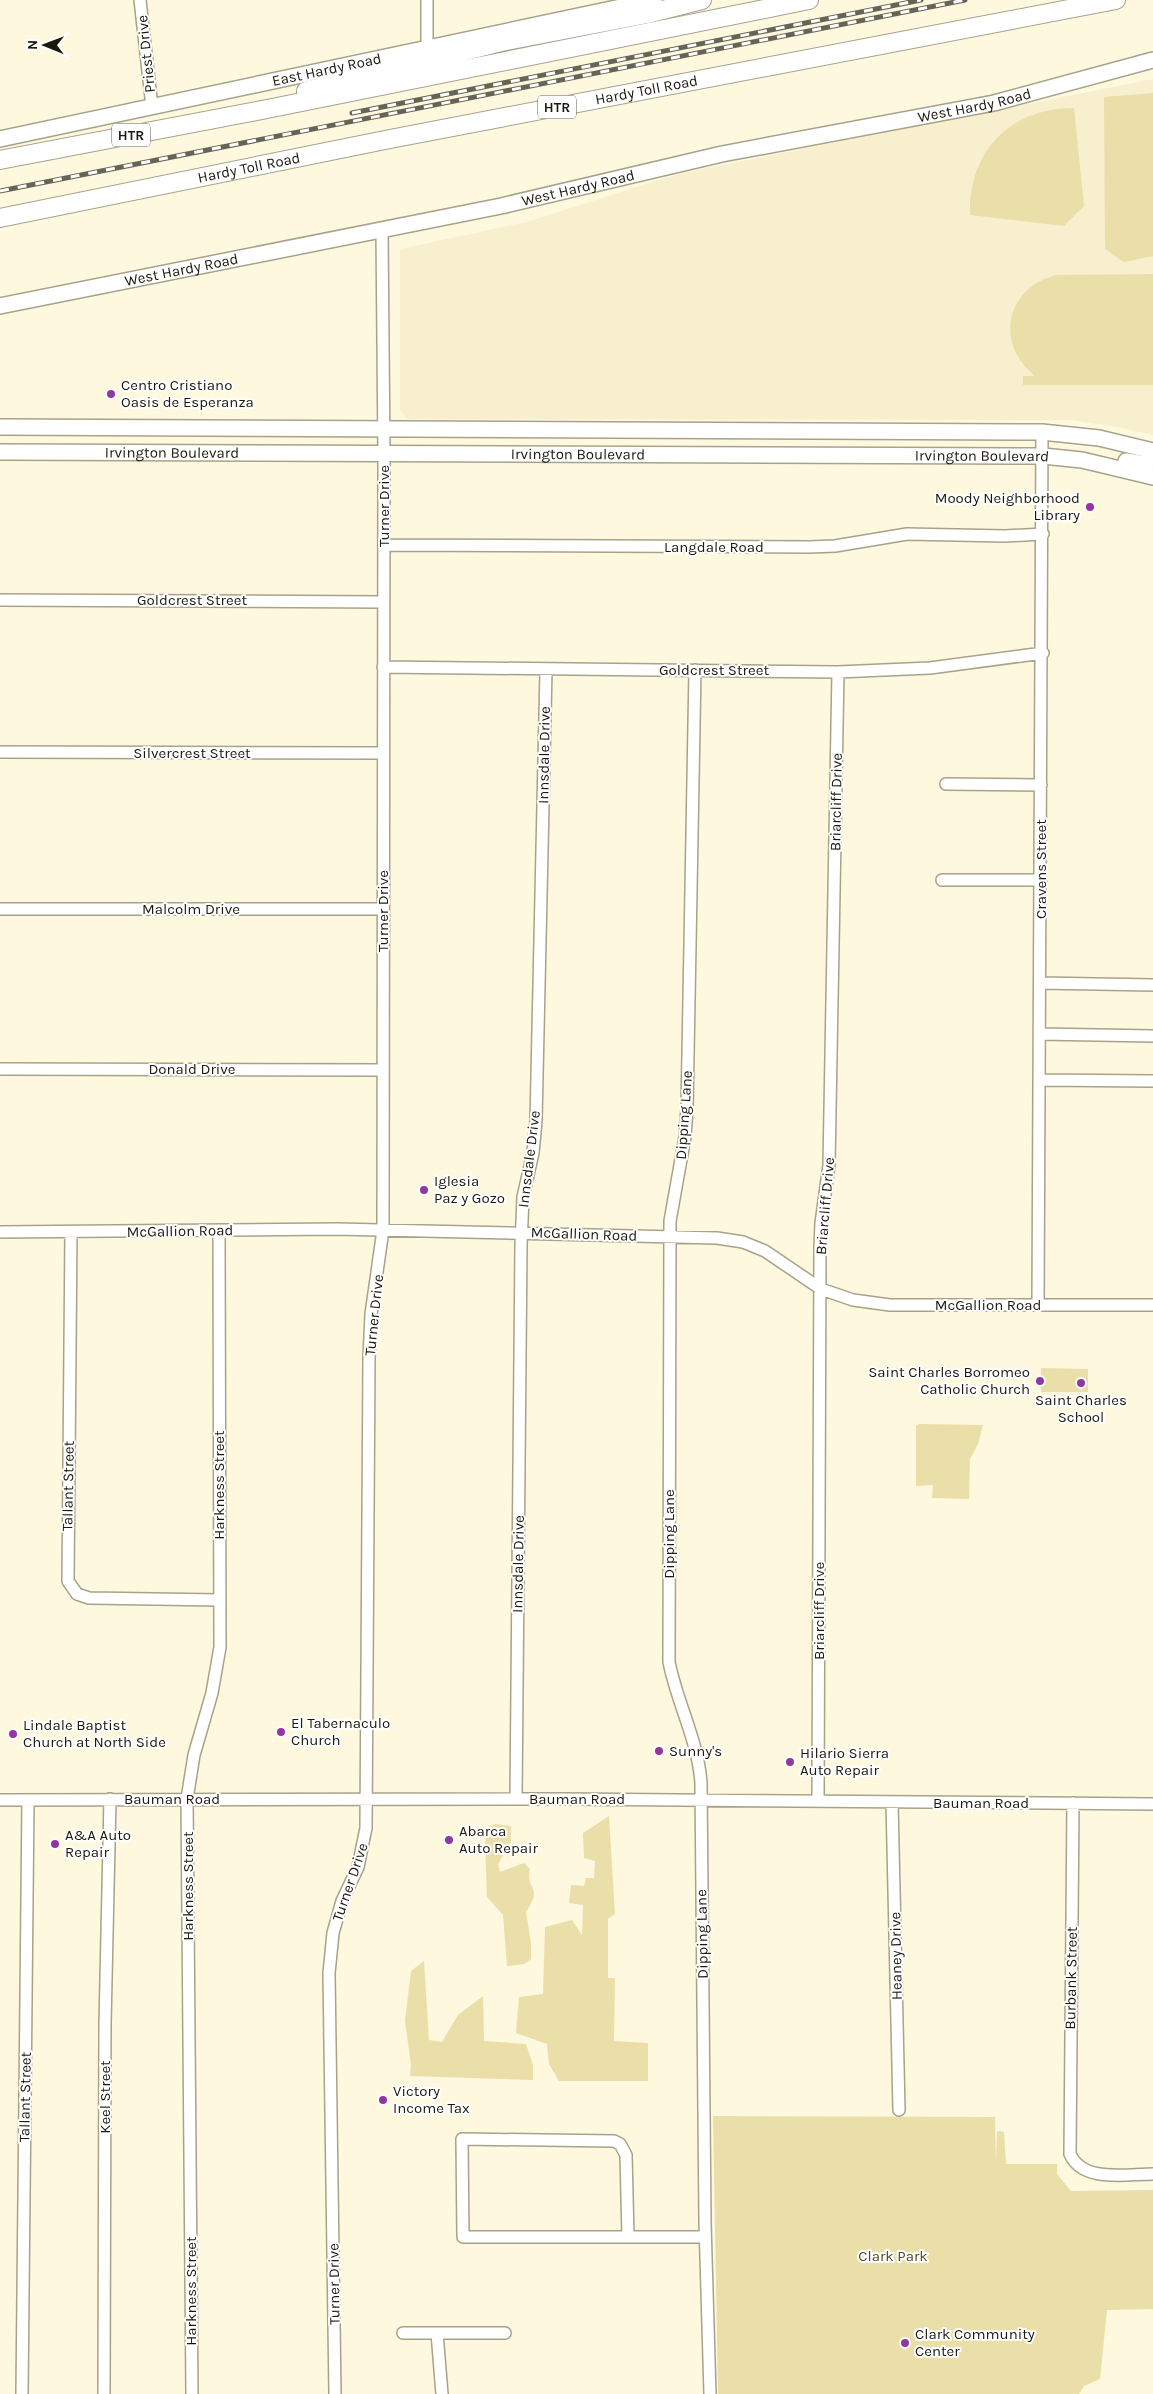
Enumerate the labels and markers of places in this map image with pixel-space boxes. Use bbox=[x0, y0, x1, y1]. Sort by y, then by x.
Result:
place label: Centro Cristiano Oasis de Esperanza bbox=[121, 376, 254, 411]
marker: Centro Cristiano Oasis de Esperanza bbox=[105, 388, 117, 400]
place label: Moody Neighborhood Library bbox=[935, 489, 1080, 524]
marker: Moody Neighborhood Library bbox=[1084, 501, 1096, 513]
place label: Iglesia Paz y Gozo bbox=[434, 1172, 505, 1207]
marker: Iglesia Paz y Gozo bbox=[418, 1184, 430, 1196]
place label: Saint Charles Borromeo Catholic Church bbox=[868, 1363, 1030, 1398]
marker: Saint Charles Borromeo Catholic Church bbox=[1034, 1375, 1046, 1387]
marker: Saint Charles School bbox=[1075, 1377, 1087, 1389]
place label: Saint Charles School bbox=[1035, 1391, 1127, 1426]
place label: El Tabernaculo Church bbox=[291, 1714, 390, 1749]
place label: Lindale Baptist Church at North Side bbox=[23, 1716, 166, 1751]
marker: El Tabernaculo Church bbox=[275, 1726, 287, 1738]
marker: Lindale Baptist Church at North Side bbox=[7, 1728, 19, 1740]
place label: Sunny's bbox=[669, 1742, 722, 1760]
place label: Hilario Sierra Auto Repair bbox=[800, 1744, 889, 1779]
marker: Sunny's bbox=[653, 1745, 665, 1757]
marker: Hilario Sierra Auto Repair bbox=[784, 1756, 796, 1768]
place label: Abarca Auto Repair bbox=[459, 1822, 538, 1857]
place label: A&A Auto Repair bbox=[65, 1826, 131, 1861]
marker: Abarca Auto Repair bbox=[443, 1834, 455, 1846]
marker: A&A Auto Repair bbox=[49, 1838, 61, 1850]
place label: Victory Income Tax bbox=[393, 2082, 470, 2117]
marker: Victory Income Tax bbox=[377, 2094, 389, 2106]
place label: Clark Community Center bbox=[915, 2325, 1035, 2360]
marker: Clark Community Center bbox=[899, 2337, 911, 2349]

